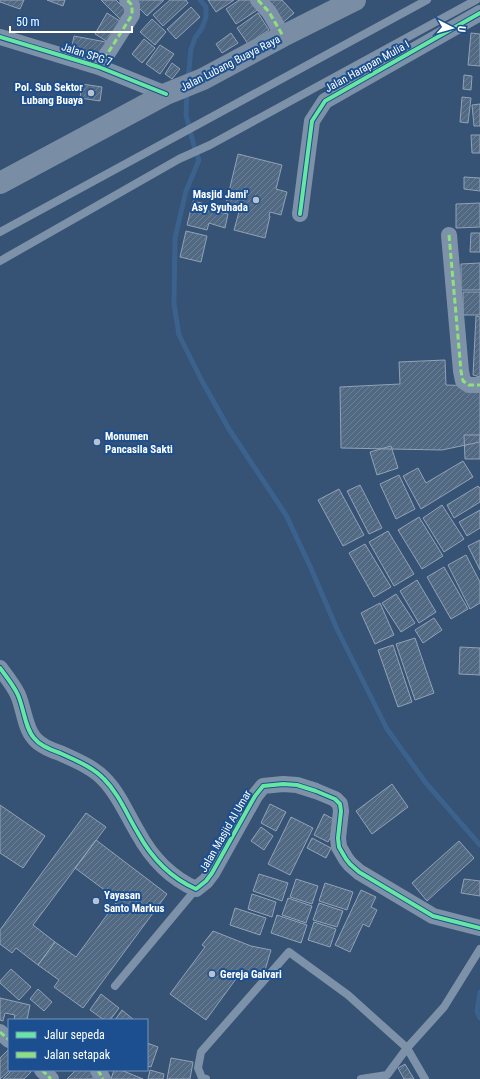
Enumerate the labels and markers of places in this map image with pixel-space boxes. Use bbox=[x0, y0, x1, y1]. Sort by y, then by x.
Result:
place label: Pol. Sub Sektor Lubang Buaya bbox=[15, 81, 83, 107]
marker: Pol. Sub Sektor Lubang Buaya bbox=[86, 88, 96, 98]
place label: Masjid Jami' Asy Syuhada bbox=[192, 188, 248, 214]
marker: Masjid Jami' Asy Syuhada bbox=[251, 195, 261, 205]
place label: Monumen Pancasila Sakti bbox=[105, 430, 173, 456]
marker: Monumen Pancasila Sakti bbox=[92, 437, 102, 447]
place label: Yayasan Santo Markus bbox=[104, 889, 165, 915]
marker: Yayasan Santo Markus bbox=[91, 896, 101, 906]
place label: Gereja Galvari bbox=[220, 968, 282, 981]
marker: Gereja Galvari bbox=[207, 969, 217, 979]

